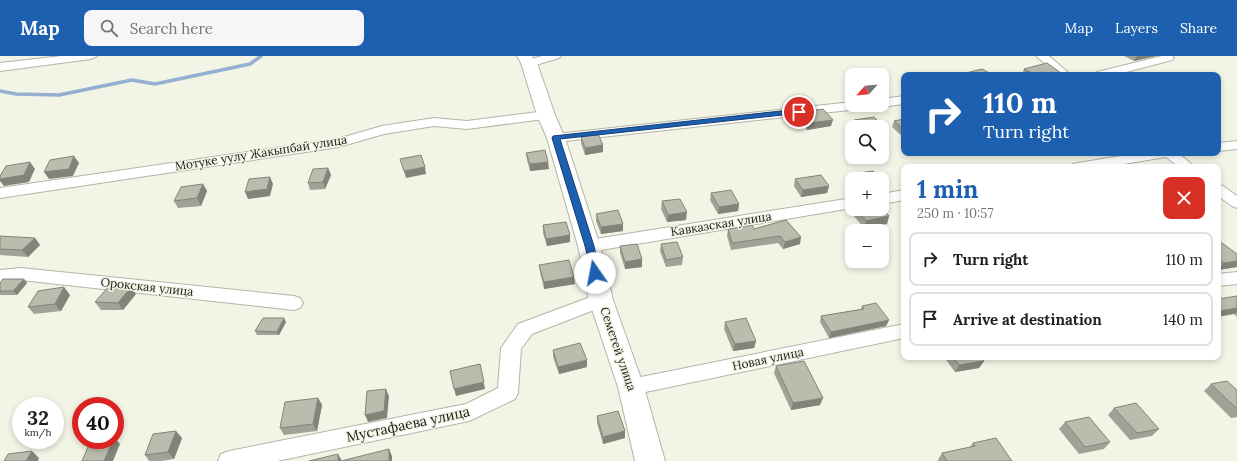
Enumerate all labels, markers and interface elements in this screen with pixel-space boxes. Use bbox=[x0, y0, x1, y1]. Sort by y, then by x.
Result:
search box bbox=[84, 10, 364, 46]
text: Map bbox=[20, 16, 60, 40]
icon: search bbox=[98, 17, 120, 39]
text: Search here bbox=[130, 19, 213, 38]
text: Map bbox=[1065, 19, 1093, 37]
text: Layers bbox=[1115, 19, 1158, 37]
text: Share bbox=[1180, 19, 1217, 37]
north arrow bbox=[845, 68, 889, 112]
map controls bbox=[845, 68, 889, 268]
text: 110 m bbox=[983, 85, 1057, 121]
icon: right bbox=[917, 88, 969, 140]
pin bbox=[782, 95, 816, 129]
icon: arrive bbox=[788, 101, 810, 123]
button: search bbox=[845, 120, 889, 164]
text: Turn right bbox=[983, 120, 1069, 143]
street label: Мотуке уулу Жакыпбай улица bbox=[174, 131, 348, 174]
button: + bbox=[845, 172, 889, 216]
text: 1 min bbox=[917, 174, 978, 205]
button: close bbox=[1163, 177, 1205, 219]
text: 250 m · 10:57 bbox=[917, 205, 993, 222]
street label: Кавказская улица bbox=[669, 208, 772, 239]
button: − bbox=[845, 224, 889, 268]
icon: right bbox=[919, 248, 941, 270]
text: Turn right bbox=[953, 250, 1029, 269]
text: 110 m bbox=[1165, 250, 1203, 269]
position arrow bbox=[574, 252, 616, 294]
street label: Орокская улица bbox=[100, 274, 194, 299]
street label: Семетей улица bbox=[597, 305, 640, 393]
icon: arrive bbox=[919, 308, 941, 330]
text: Arrive at destination bbox=[953, 310, 1102, 329]
text: 140 m bbox=[1163, 310, 1203, 329]
street label: Новая улица bbox=[731, 344, 805, 373]
speed limit sign: 40 bbox=[72, 397, 124, 449]
street label: Мустафаева улица bbox=[345, 402, 471, 446]
text: 32 bbox=[27, 405, 49, 430]
text: km/h bbox=[24, 426, 52, 439]

